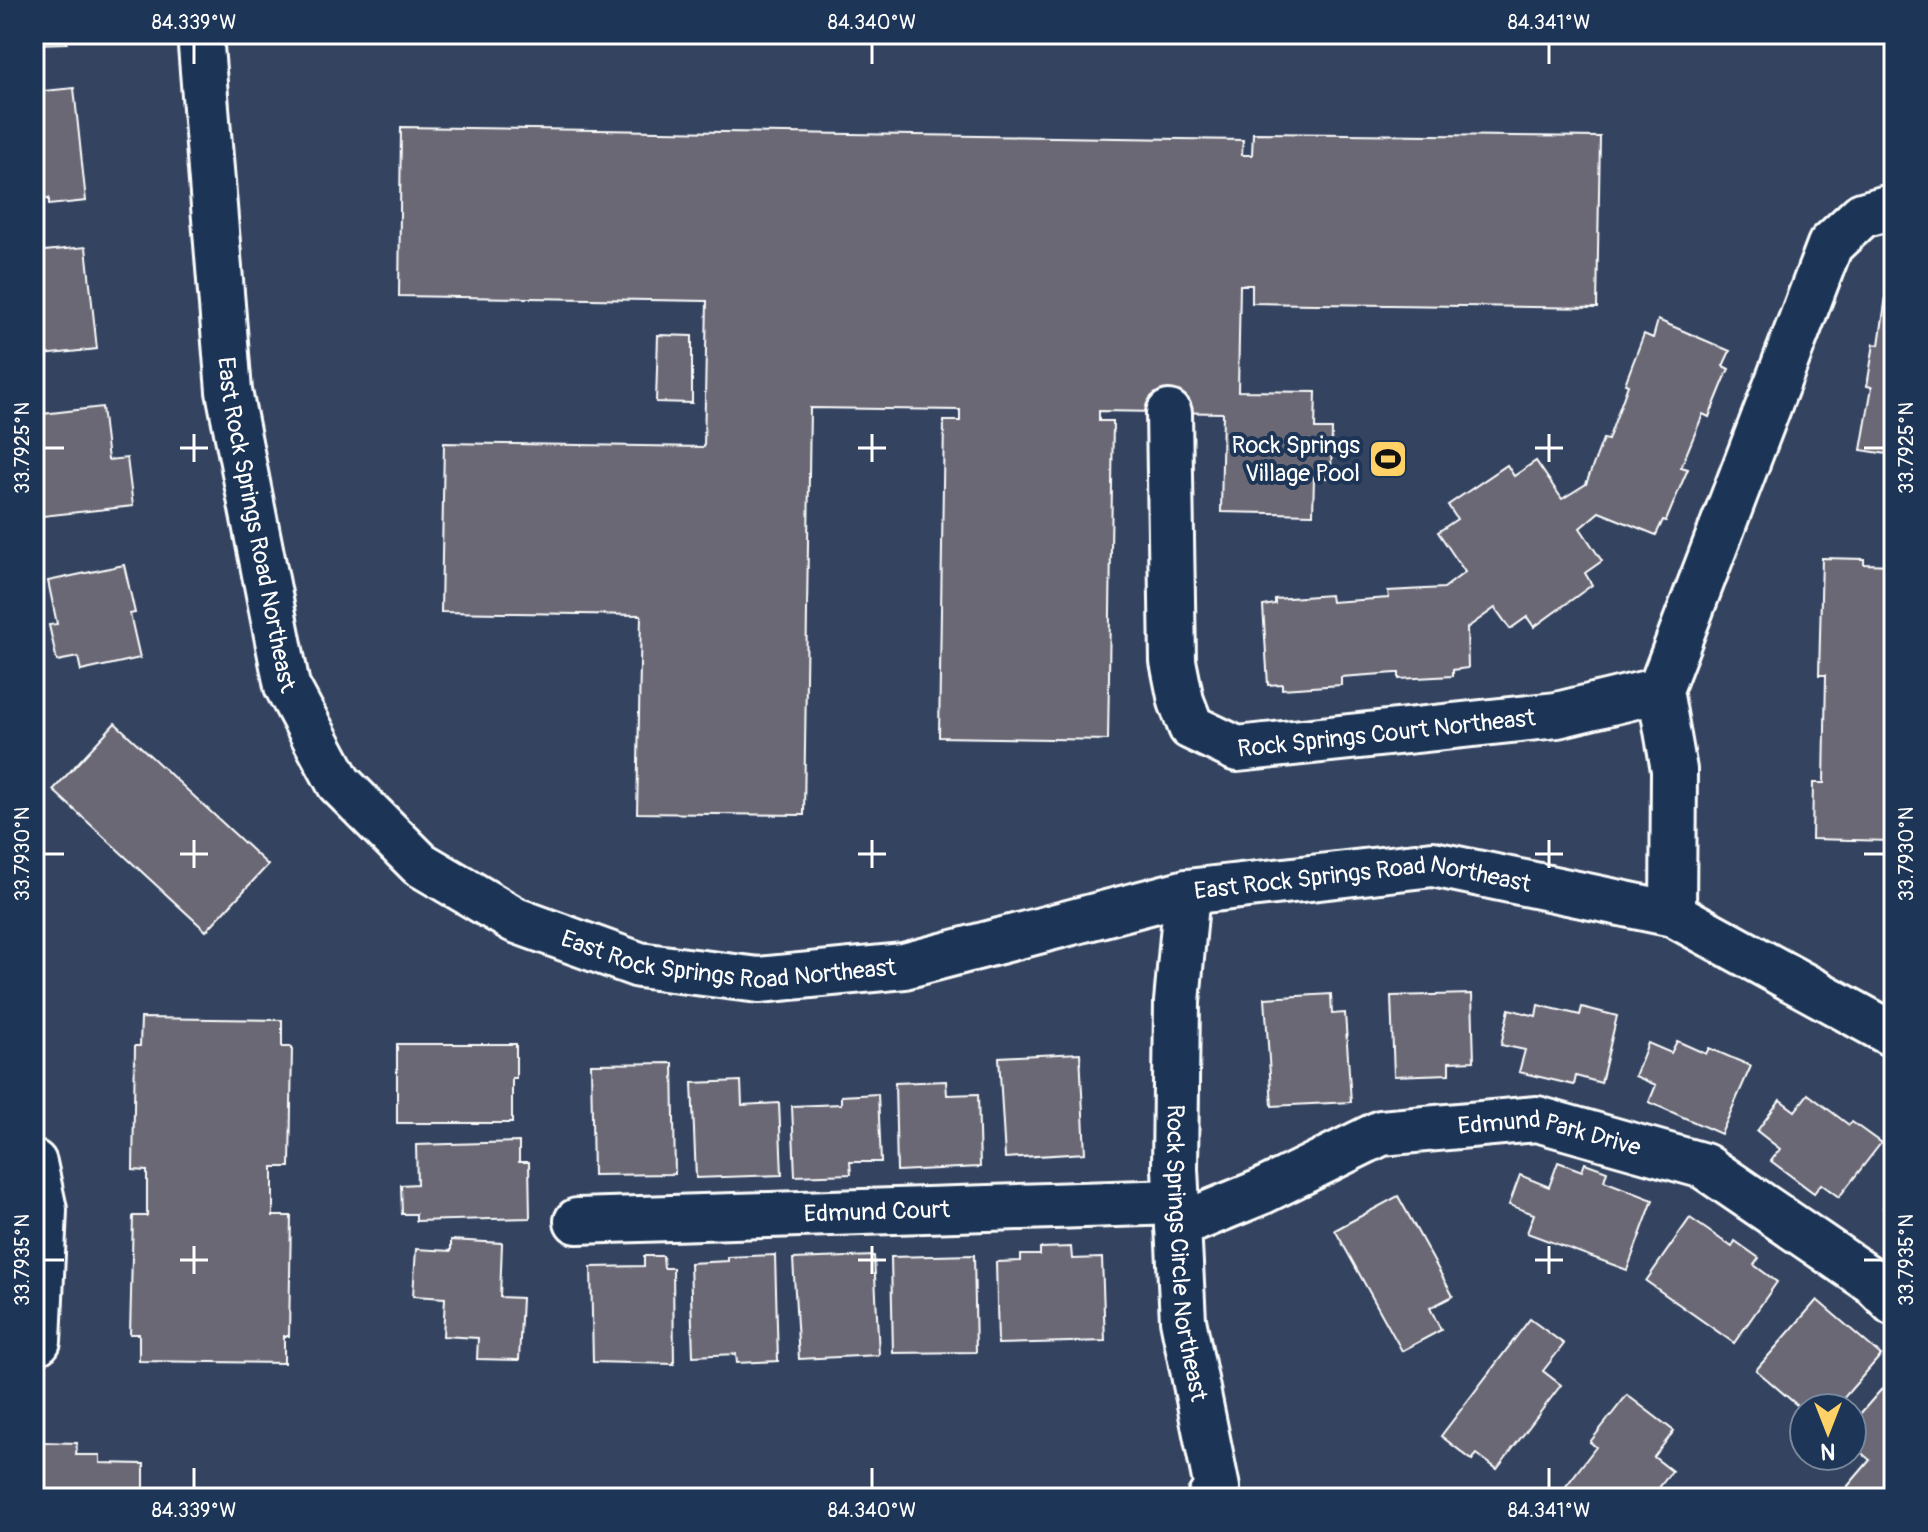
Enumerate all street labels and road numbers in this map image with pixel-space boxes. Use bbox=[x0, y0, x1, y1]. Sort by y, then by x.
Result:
street label: East Rock Springs Road Northeast bbox=[212, 356, 302, 698]
street label: Rock Springs Court Northeast bbox=[1236, 703, 1537, 763]
street label: East Rock Springs Road Northeast bbox=[1192, 849, 1534, 906]
street label: East Rock Springs Road Northeast bbox=[557, 923, 898, 995]
street label: Rock Springs Circle Northeast bbox=[1160, 1104, 1214, 1404]
street label: Edmund Park Drive bbox=[1457, 1104, 1644, 1162]
street label: Edmund Court bbox=[803, 1195, 951, 1228]

